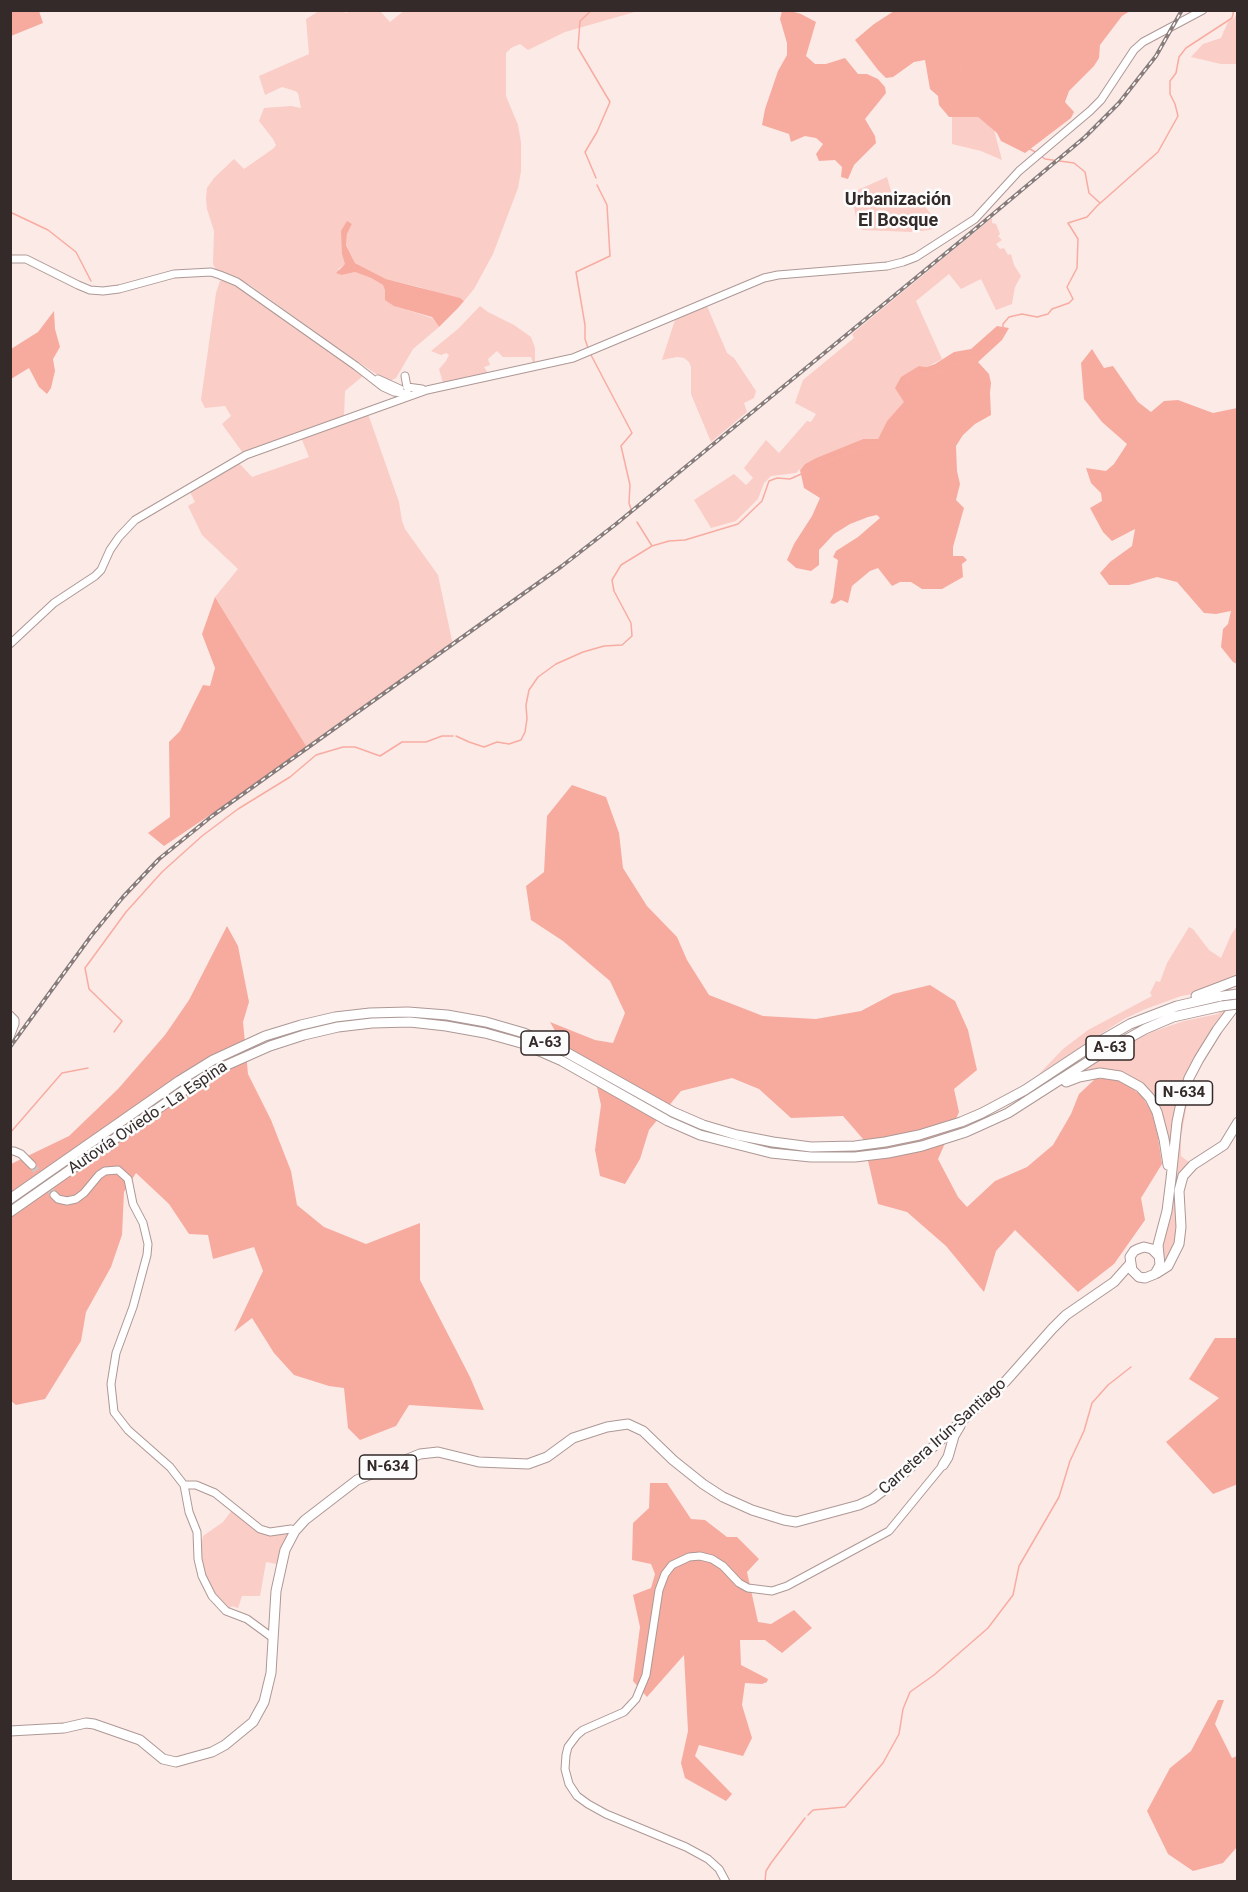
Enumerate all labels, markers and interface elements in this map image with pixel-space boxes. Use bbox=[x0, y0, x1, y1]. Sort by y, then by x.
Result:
district label: Urbanización El Bosque bbox=[845, 189, 951, 232]
road number: A-63 bbox=[521, 1031, 569, 1055]
road number: A-63 bbox=[1086, 1036, 1134, 1060]
street label: Autovía Oviedo - La Espina bbox=[65, 1057, 231, 1179]
road number: N-634 bbox=[1156, 1081, 1212, 1105]
street label: Carretera Irún-Santiago bbox=[875, 1375, 1011, 1499]
road number: N-634 bbox=[360, 1455, 416, 1479]

